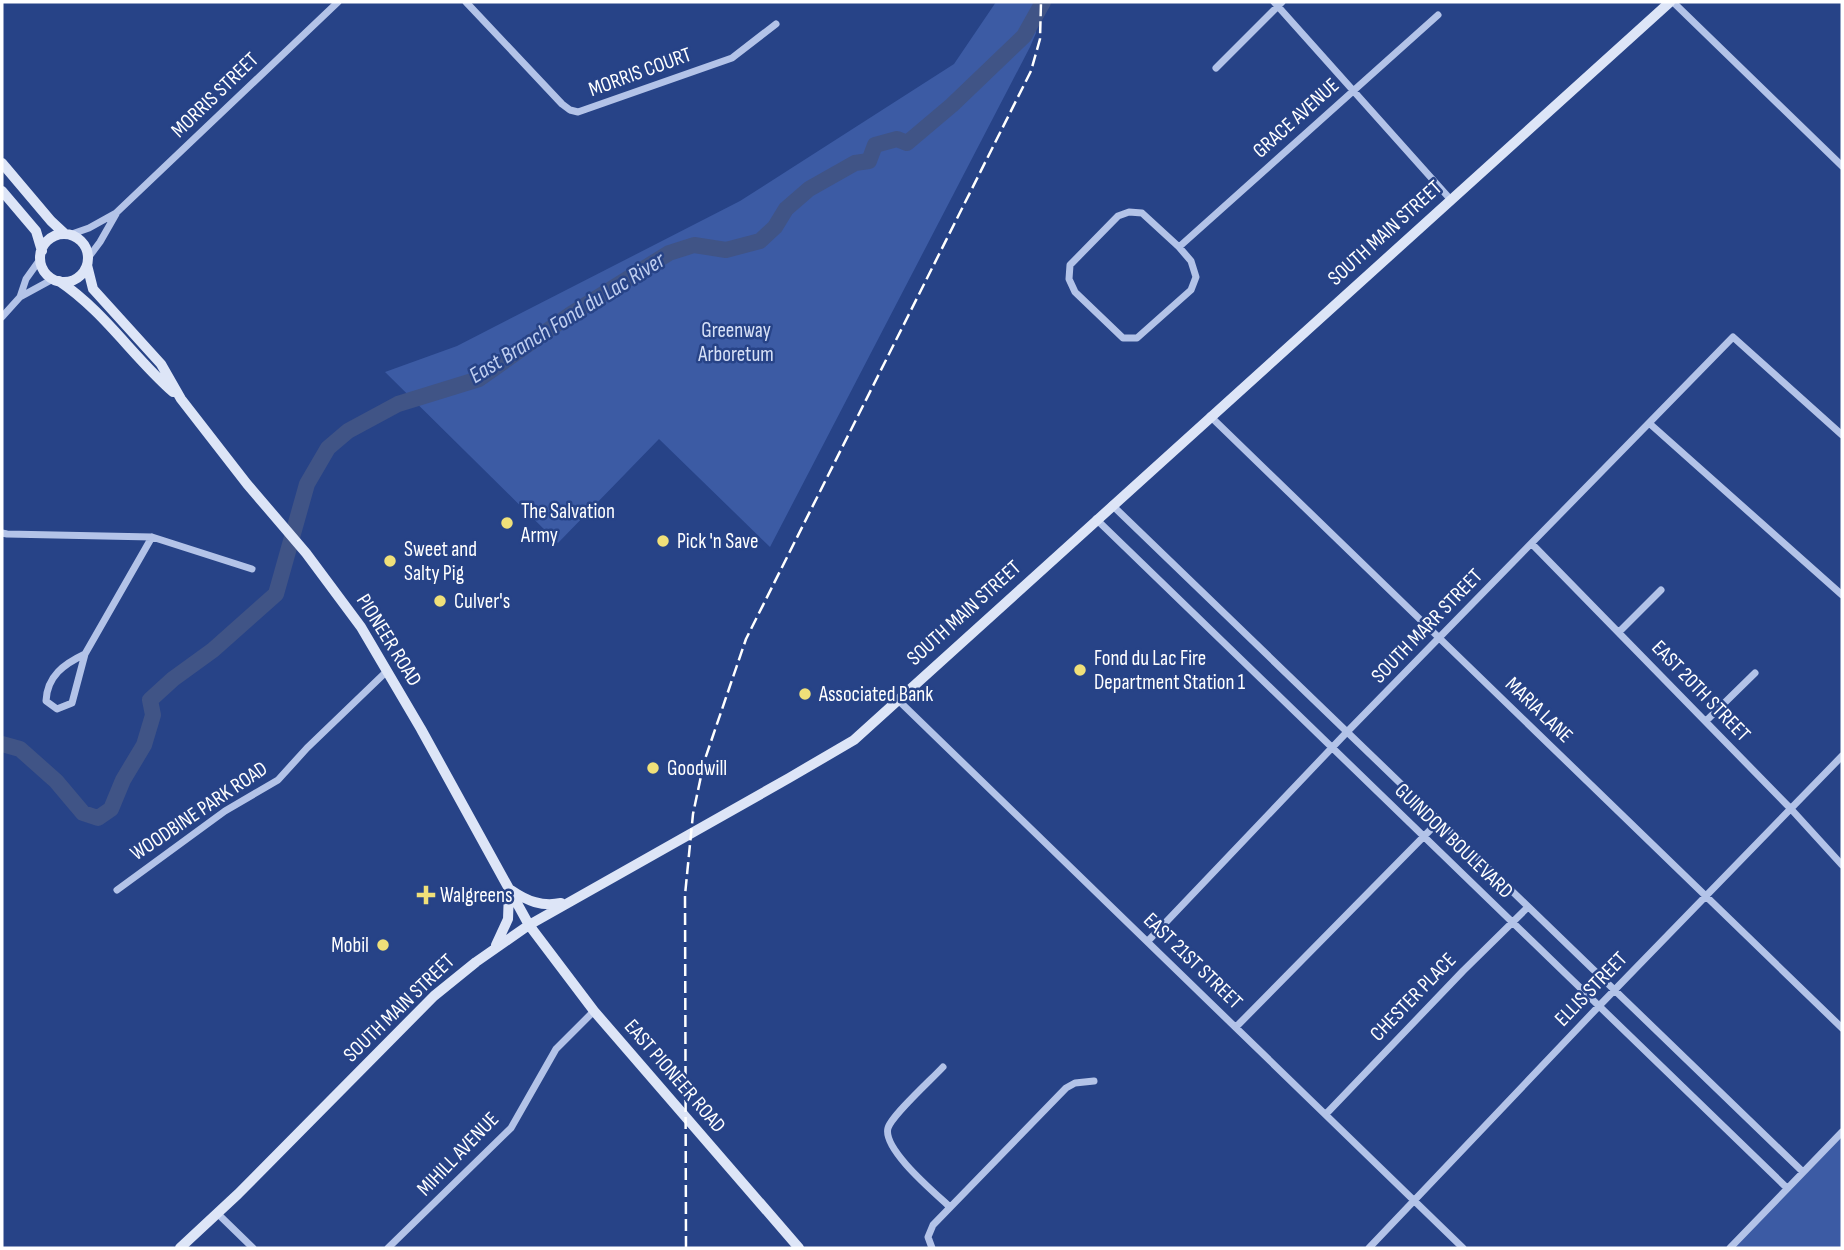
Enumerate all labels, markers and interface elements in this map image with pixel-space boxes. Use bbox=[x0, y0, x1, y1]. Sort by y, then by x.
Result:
street label: MORRIS COURT bbox=[585, 42, 695, 102]
street label: MORRIS STREET bbox=[166, 47, 264, 143]
street label: GRACE AVENUE bbox=[1248, 73, 1344, 163]
street label: SOUTH MAIN STREET bbox=[1323, 175, 1448, 291]
water label: East Branch Fond du Lac River bbox=[464, 246, 671, 390]
park label: Greenway Arboretum bbox=[697, 318, 774, 367]
place label: The Salvation Army bbox=[520, 499, 615, 548]
marker: The Salvation Army bbox=[499, 515, 515, 531]
place label: Pick 'n Save bbox=[677, 529, 758, 554]
marker: Pick 'n Save bbox=[655, 533, 671, 549]
place label: Sweet and Salty Pig bbox=[404, 537, 477, 586]
marker: Sweet and Salty Pig bbox=[382, 553, 398, 569]
street label: SOUTH MAIN STREET bbox=[902, 555, 1027, 671]
street label: SOUTH MARR STREET bbox=[1366, 563, 1488, 688]
street label: PIONEER ROAD bbox=[351, 589, 427, 691]
place label: Culver's bbox=[454, 589, 510, 614]
marker: Culver's bbox=[432, 593, 448, 609]
street label: EAST 20TH STREET bbox=[1646, 635, 1756, 747]
place label: Fond du Lac Fire Department Station 1 bbox=[1094, 646, 1246, 695]
marker: Fond du Lac Fire Department Station 1 bbox=[1072, 662, 1088, 678]
street label: MARIA LANE bbox=[1500, 672, 1578, 748]
place label: Associated Bank bbox=[818, 682, 933, 707]
marker: Associated Bank bbox=[797, 686, 813, 702]
street label: WOODBINE PARK ROAD bbox=[126, 756, 272, 866]
place label: Goodwill bbox=[667, 756, 727, 781]
marker: Goodwill bbox=[645, 760, 661, 776]
street label: GUINDON BOULEVARD bbox=[1390, 778, 1518, 904]
place label: Walgreens bbox=[440, 883, 513, 908]
marker: Walgreens bbox=[418, 887, 434, 903]
street label: EAST 21ST STREET bbox=[1138, 908, 1248, 1015]
place label: Mobil bbox=[331, 933, 369, 958]
marker: Mobil bbox=[375, 937, 391, 953]
street label: ELLIS STREET bbox=[1549, 946, 1633, 1031]
street label: SOUTH MAIN STREET bbox=[338, 948, 460, 1067]
street label: CHESTER PLACE bbox=[1365, 948, 1461, 1046]
street label: EAST PIONEER ROAD bbox=[619, 1014, 731, 1138]
street label: MIHILL AVENUE bbox=[412, 1107, 504, 1201]

